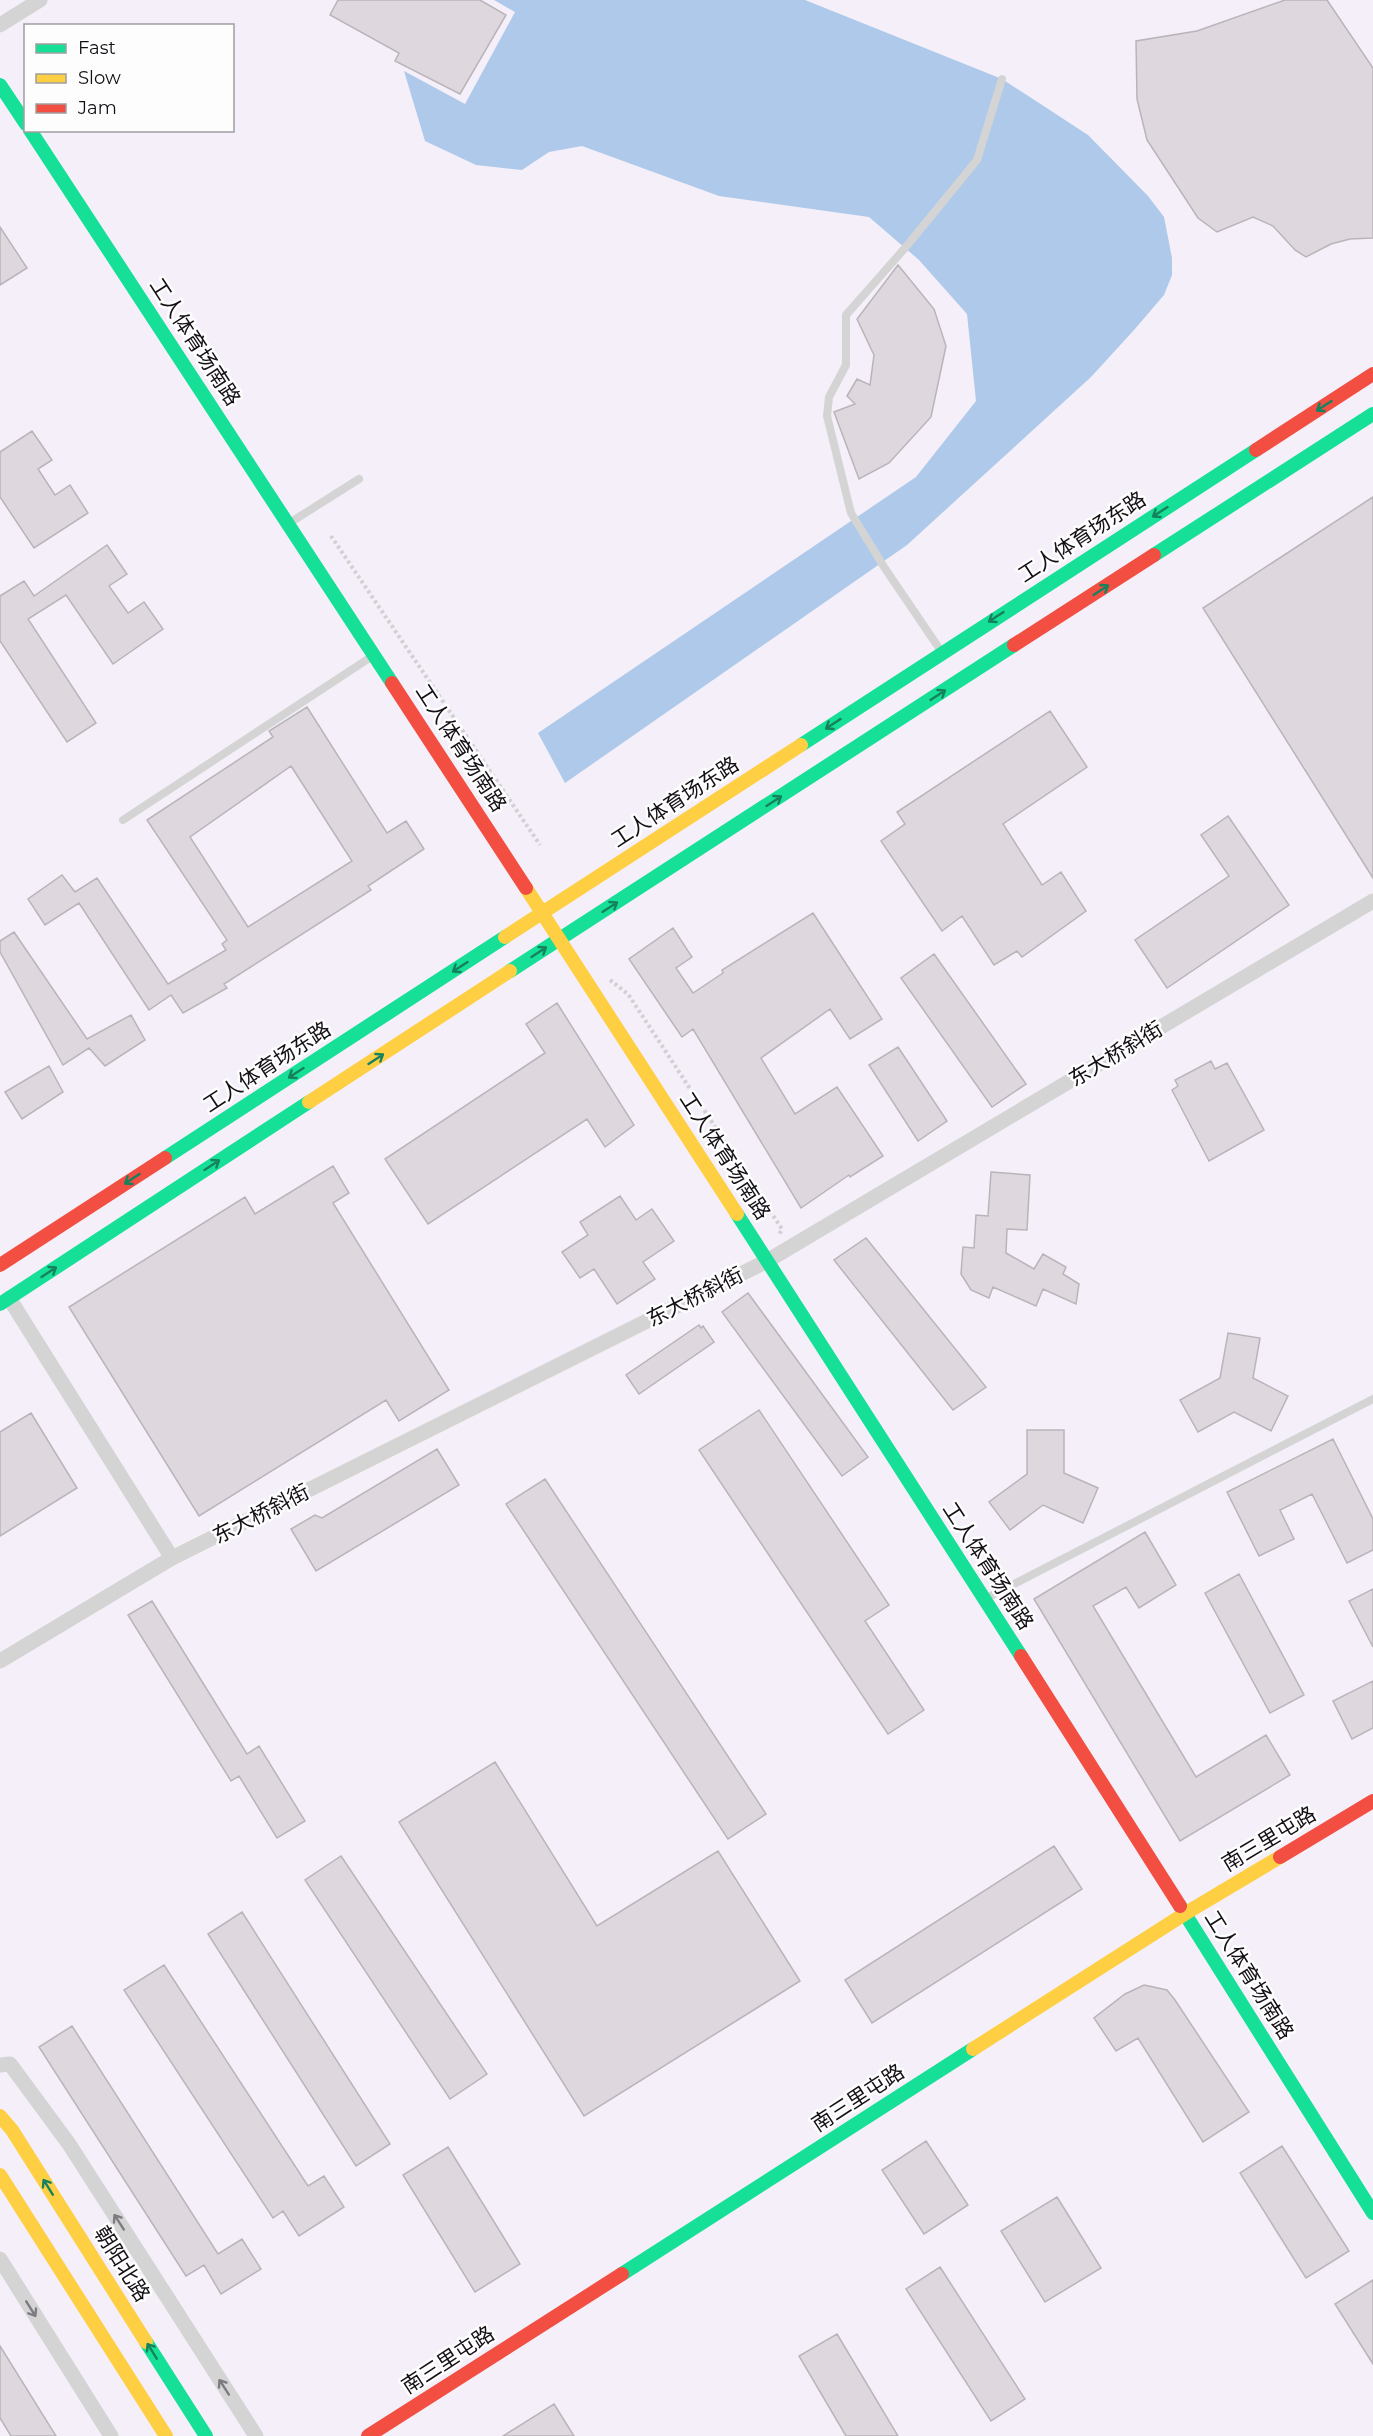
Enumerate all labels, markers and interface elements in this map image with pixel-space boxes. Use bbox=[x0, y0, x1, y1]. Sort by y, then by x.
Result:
legend bbox=[24, 24, 234, 132]
text: Fast bbox=[78, 37, 116, 59]
text: Slow bbox=[78, 67, 121, 89]
text: Jam bbox=[77, 97, 117, 119]
street label: 工人体育场南路 bbox=[145, 273, 246, 410]
one-way arrow bbox=[1316, 400, 1333, 412]
street label: 工人体育场东路 bbox=[1013, 486, 1150, 587]
one-way arrow bbox=[1152, 506, 1169, 518]
one-way arrow bbox=[1093, 583, 1110, 596]
one-way arrow bbox=[988, 612, 1005, 624]
street label: 工人体育场南路 bbox=[411, 679, 512, 816]
one-way arrow bbox=[929, 689, 946, 702]
one-way arrow bbox=[824, 717, 841, 730]
street label: 工人体育场东路 bbox=[606, 751, 743, 852]
one-way arrow bbox=[765, 795, 781, 807]
one-way arrow bbox=[601, 900, 618, 912]
one-way arrow bbox=[530, 946, 547, 958]
one-way arrow bbox=[452, 961, 468, 973]
street label: 工人体育场东路 bbox=[198, 1016, 335, 1117]
street label: 东大桥斜街 bbox=[1064, 1016, 1167, 1091]
one-way arrow bbox=[367, 1052, 384, 1064]
one-way arrow bbox=[288, 1068, 305, 1080]
street label: 工人体育场南路 bbox=[675, 1087, 776, 1224]
one-way arrow bbox=[204, 1159, 220, 1171]
one-way arrow bbox=[124, 1173, 141, 1185]
street label: 东大桥斜街 bbox=[642, 1262, 747, 1332]
one-way arrow bbox=[40, 1265, 57, 1277]
street label: 东大桥斜街 bbox=[208, 1479, 313, 1549]
street label: 工人体育场南路 bbox=[938, 1497, 1039, 1634]
street label: 南三里屯路 bbox=[1217, 1801, 1320, 1876]
street label: 工人体育场南路 bbox=[1200, 1906, 1299, 2044]
street label: 南三里屯路 bbox=[807, 2059, 909, 2137]
one-way arrow bbox=[41, 2178, 54, 2195]
one-way arrow bbox=[113, 2214, 126, 2231]
street label: 朝阳北路 bbox=[90, 2221, 155, 2306]
one-way arrow bbox=[25, 2300, 37, 2317]
street label: 南三里屯路 bbox=[397, 2321, 499, 2399]
one-way arrow bbox=[146, 2343, 158, 2360]
one-way arrow bbox=[218, 2379, 230, 2396]

